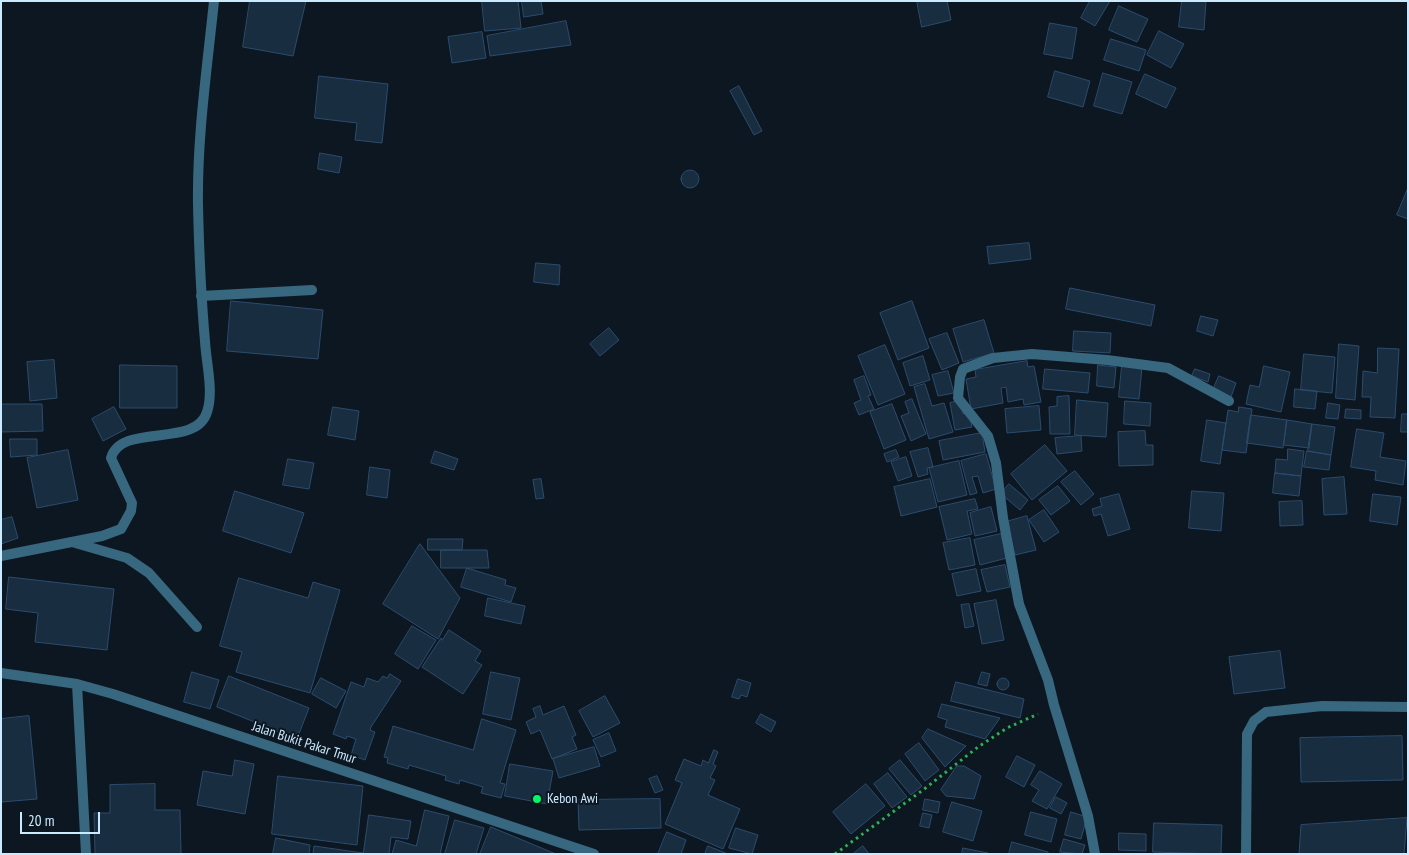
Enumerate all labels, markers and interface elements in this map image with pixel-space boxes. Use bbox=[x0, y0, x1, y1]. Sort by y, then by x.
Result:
street label: Jalan Bukit Pakar Tmur bbox=[250, 718, 358, 768]
place label: Kebon Awi bbox=[547, 791, 598, 807]
marker: Kebon Awi bbox=[531, 793, 543, 805]
scale bar bbox=[22, 802, 102, 834]
text: 20 m bbox=[28, 811, 54, 830]

